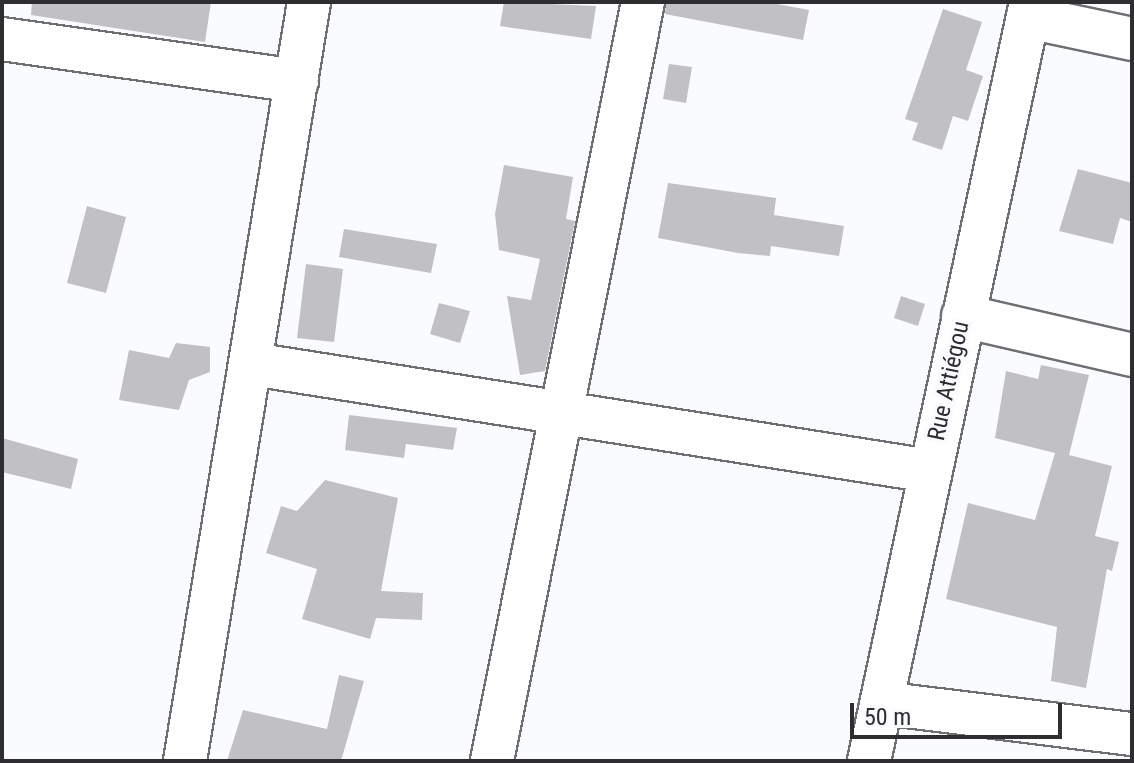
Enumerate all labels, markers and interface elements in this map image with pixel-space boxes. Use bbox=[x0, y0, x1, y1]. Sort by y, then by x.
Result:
street label: Rue Attiégou bbox=[922, 319, 976, 443]
scale bar bbox=[854, 687, 1066, 737]
text: 50 m bbox=[864, 703, 911, 731]

